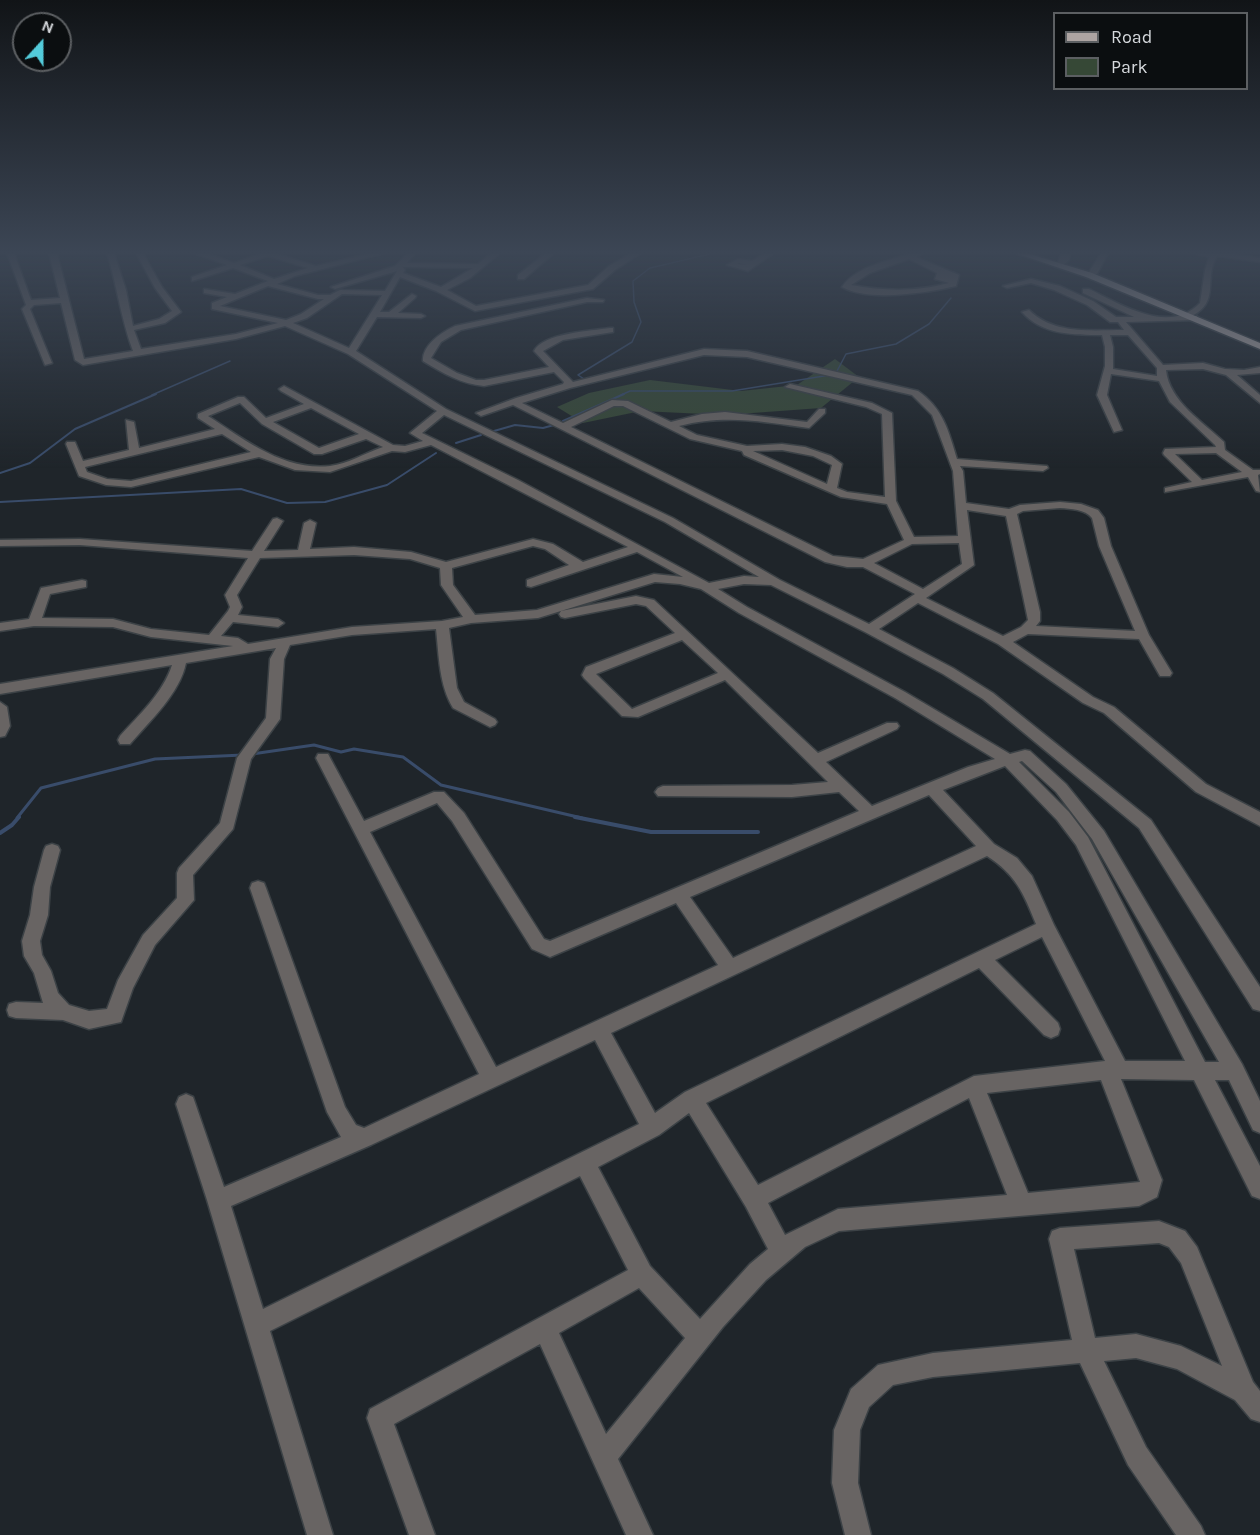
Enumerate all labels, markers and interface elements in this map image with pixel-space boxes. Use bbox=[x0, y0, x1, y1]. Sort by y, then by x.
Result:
north arrow bbox=[12, 12, 72, 72]
legend bbox=[1053, 12, 1248, 90]
text: N bbox=[39, 16, 57, 38]
text: Road bbox=[1111, 26, 1152, 48]
text: Park bbox=[1111, 56, 1148, 78]

